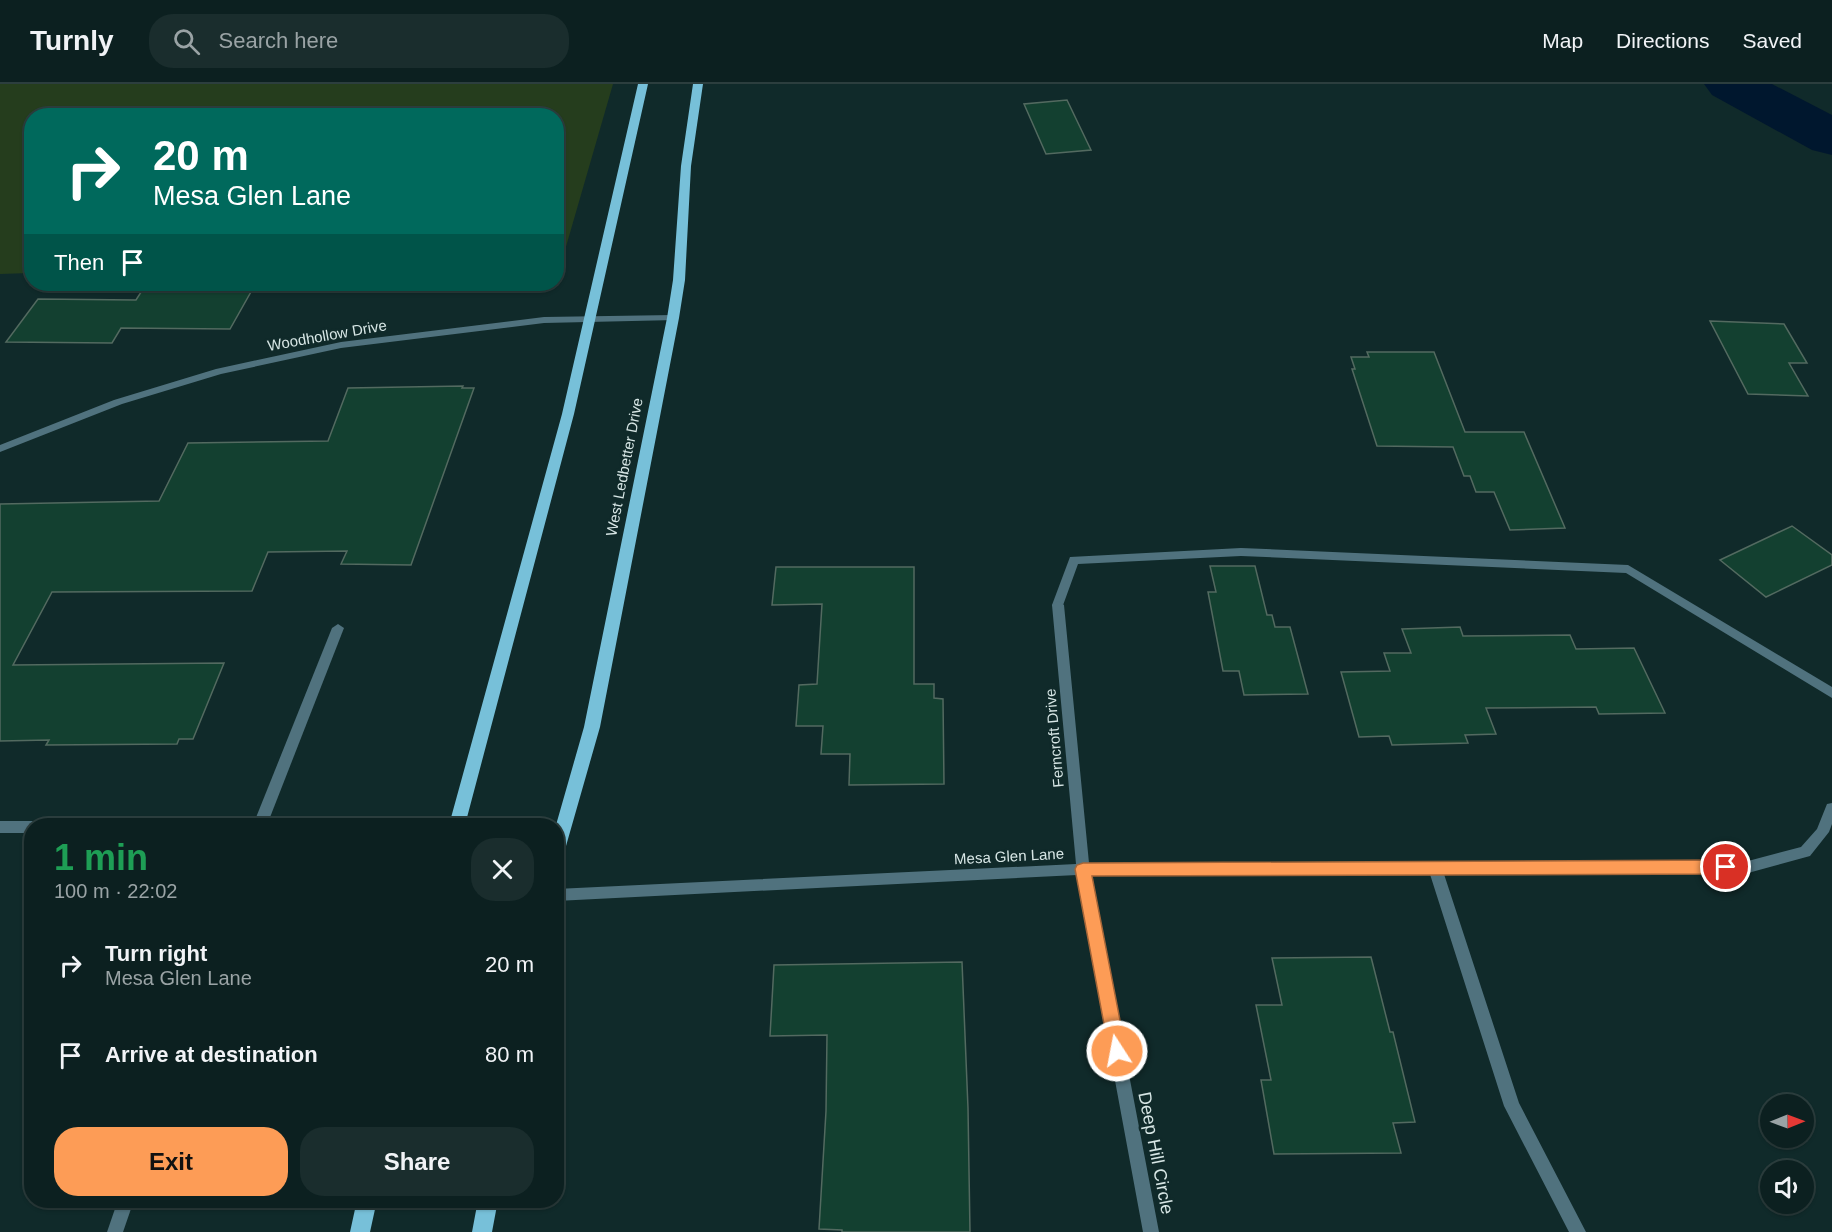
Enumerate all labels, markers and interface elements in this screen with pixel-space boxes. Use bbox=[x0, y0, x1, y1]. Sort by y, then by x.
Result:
search box bbox=[149, 14, 569, 68]
text: Turnly bbox=[30, 25, 113, 56]
icon: search bbox=[170, 25, 203, 58]
text: Search here bbox=[218, 28, 338, 53]
text: Map bbox=[1542, 29, 1583, 52]
text: Directions bbox=[1616, 29, 1709, 52]
text: Saved bbox=[1742, 29, 1802, 52]
icon: right bbox=[54, 132, 132, 210]
text: 20 m bbox=[153, 132, 249, 179]
text: Mesa Glen Lane bbox=[153, 181, 351, 211]
icon: arrive bbox=[116, 246, 149, 279]
text: Then bbox=[54, 250, 104, 275]
street label: Woodhollow Drive bbox=[266, 316, 388, 354]
street label: West Ledbetter Drive bbox=[602, 396, 646, 538]
street label: Ferncroft Drive bbox=[1041, 688, 1067, 788]
text: 1 min bbox=[54, 837, 148, 878]
button: close bbox=[471, 838, 534, 901]
pin bbox=[1700, 841, 1751, 892]
street label: Mesa Glen Lane bbox=[954, 845, 1064, 867]
icon: arrive bbox=[1709, 850, 1742, 883]
text: 100 m · 22:02 bbox=[54, 880, 177, 902]
text: Turn right bbox=[105, 941, 207, 966]
icon: right bbox=[54, 949, 87, 982]
text: 20 m bbox=[485, 952, 534, 977]
text: Mesa Glen Lane bbox=[105, 967, 252, 989]
position arrow bbox=[1085, 1019, 1149, 1083]
icon: arrive bbox=[54, 1039, 87, 1072]
text: Arrive at destination bbox=[105, 1042, 318, 1067]
text: 80 m bbox=[485, 1042, 534, 1067]
street label: Deep Hill Circle bbox=[1134, 1090, 1178, 1216]
north arrow bbox=[1760, 1094, 1814, 1148]
map controls bbox=[1760, 1094, 1814, 1214]
button: Exit bbox=[54, 1127, 288, 1196]
button: Share bbox=[300, 1127, 534, 1196]
button: sound bbox=[1760, 1160, 1814, 1214]

